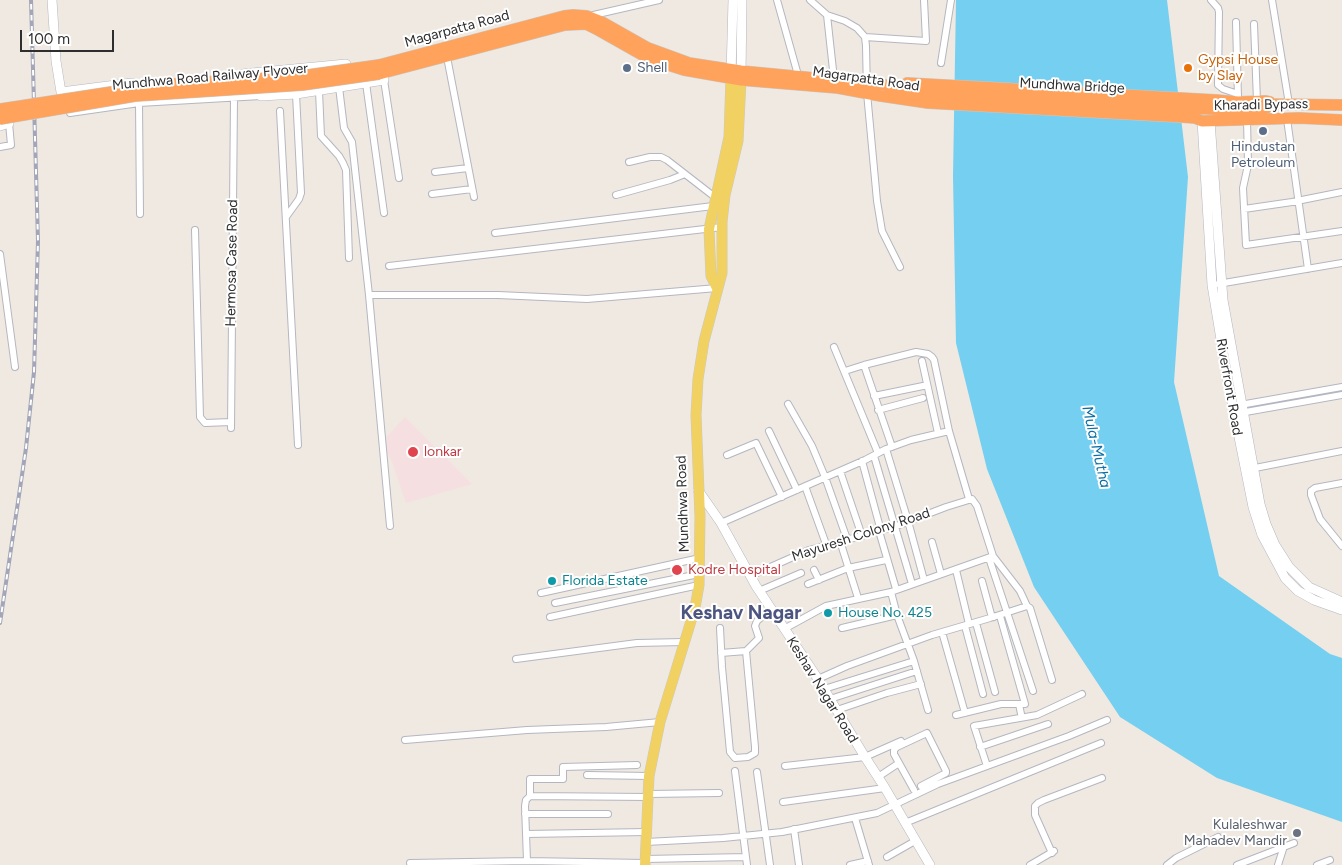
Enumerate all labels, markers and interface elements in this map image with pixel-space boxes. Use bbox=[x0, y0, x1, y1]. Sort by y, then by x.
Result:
street label: Magarpatta Road bbox=[403, 7, 511, 51]
scale bar bbox=[22, 20, 116, 52]
text: 100 m bbox=[28, 30, 70, 48]
place label: Gypsi House by Slay bbox=[1198, 52, 1278, 84]
street label: Mundhwa Road Railway Flyover bbox=[111, 60, 309, 94]
place label: Shell bbox=[637, 60, 667, 76]
marker: Shell bbox=[621, 62, 633, 74]
marker: Gypsi House by Slay bbox=[1182, 62, 1194, 74]
street label: Magarpatta Road bbox=[811, 63, 921, 95]
street label: Mundhwa Bridge bbox=[1019, 75, 1125, 97]
street label: Kharadi Bypass bbox=[1214, 96, 1308, 114]
marker: Hindustan Petroleum bbox=[1257, 125, 1269, 137]
place label: Hindustan Petroleum bbox=[1231, 139, 1295, 172]
street label: Hermosa Case Road bbox=[222, 199, 242, 327]
street label: Riverfront Road bbox=[1212, 337, 1246, 437]
water label: Mula-Mutha bbox=[1078, 404, 1114, 490]
place label: lonkar bbox=[424, 444, 462, 460]
marker: lonkar bbox=[406, 445, 420, 459]
street label: Mundhwa Road bbox=[673, 455, 693, 553]
street label: Mayuresh Colony Road bbox=[790, 505, 932, 565]
place label: Kodre Hospital bbox=[688, 562, 781, 578]
marker: Kodre Hospital bbox=[670, 563, 684, 577]
place label: Florida Estate bbox=[562, 573, 648, 589]
marker: Florida Estate bbox=[546, 575, 558, 587]
district label: Keshav Nagar bbox=[681, 602, 801, 624]
place label: House No. 425 bbox=[838, 605, 932, 621]
marker: House No. 425 bbox=[822, 607, 834, 619]
street label: Keshav Nagar Road bbox=[783, 634, 861, 746]
place label: Kulaleshwar Mahadev Mandir bbox=[1184, 817, 1287, 850]
marker: Kulaleshwar Mahadev Mandir bbox=[1291, 827, 1303, 839]

